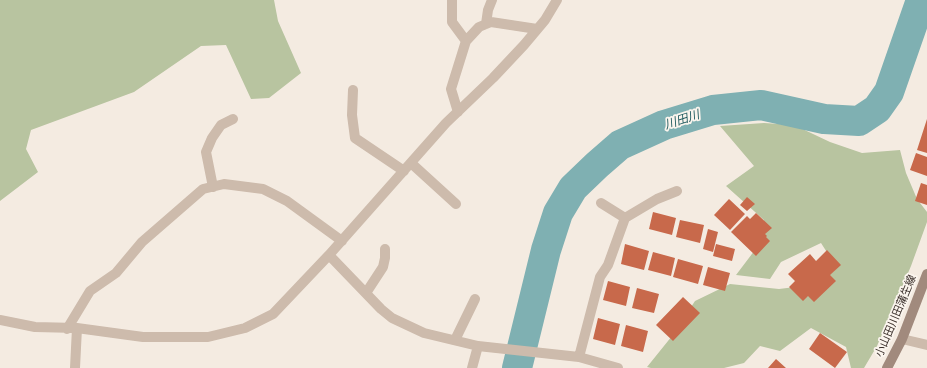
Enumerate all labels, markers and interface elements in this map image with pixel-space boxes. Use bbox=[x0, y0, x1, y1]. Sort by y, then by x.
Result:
water label: 川田川 bbox=[663, 108, 701, 132]
street label: 小山田川田蒲生線 bbox=[873, 273, 919, 359]

